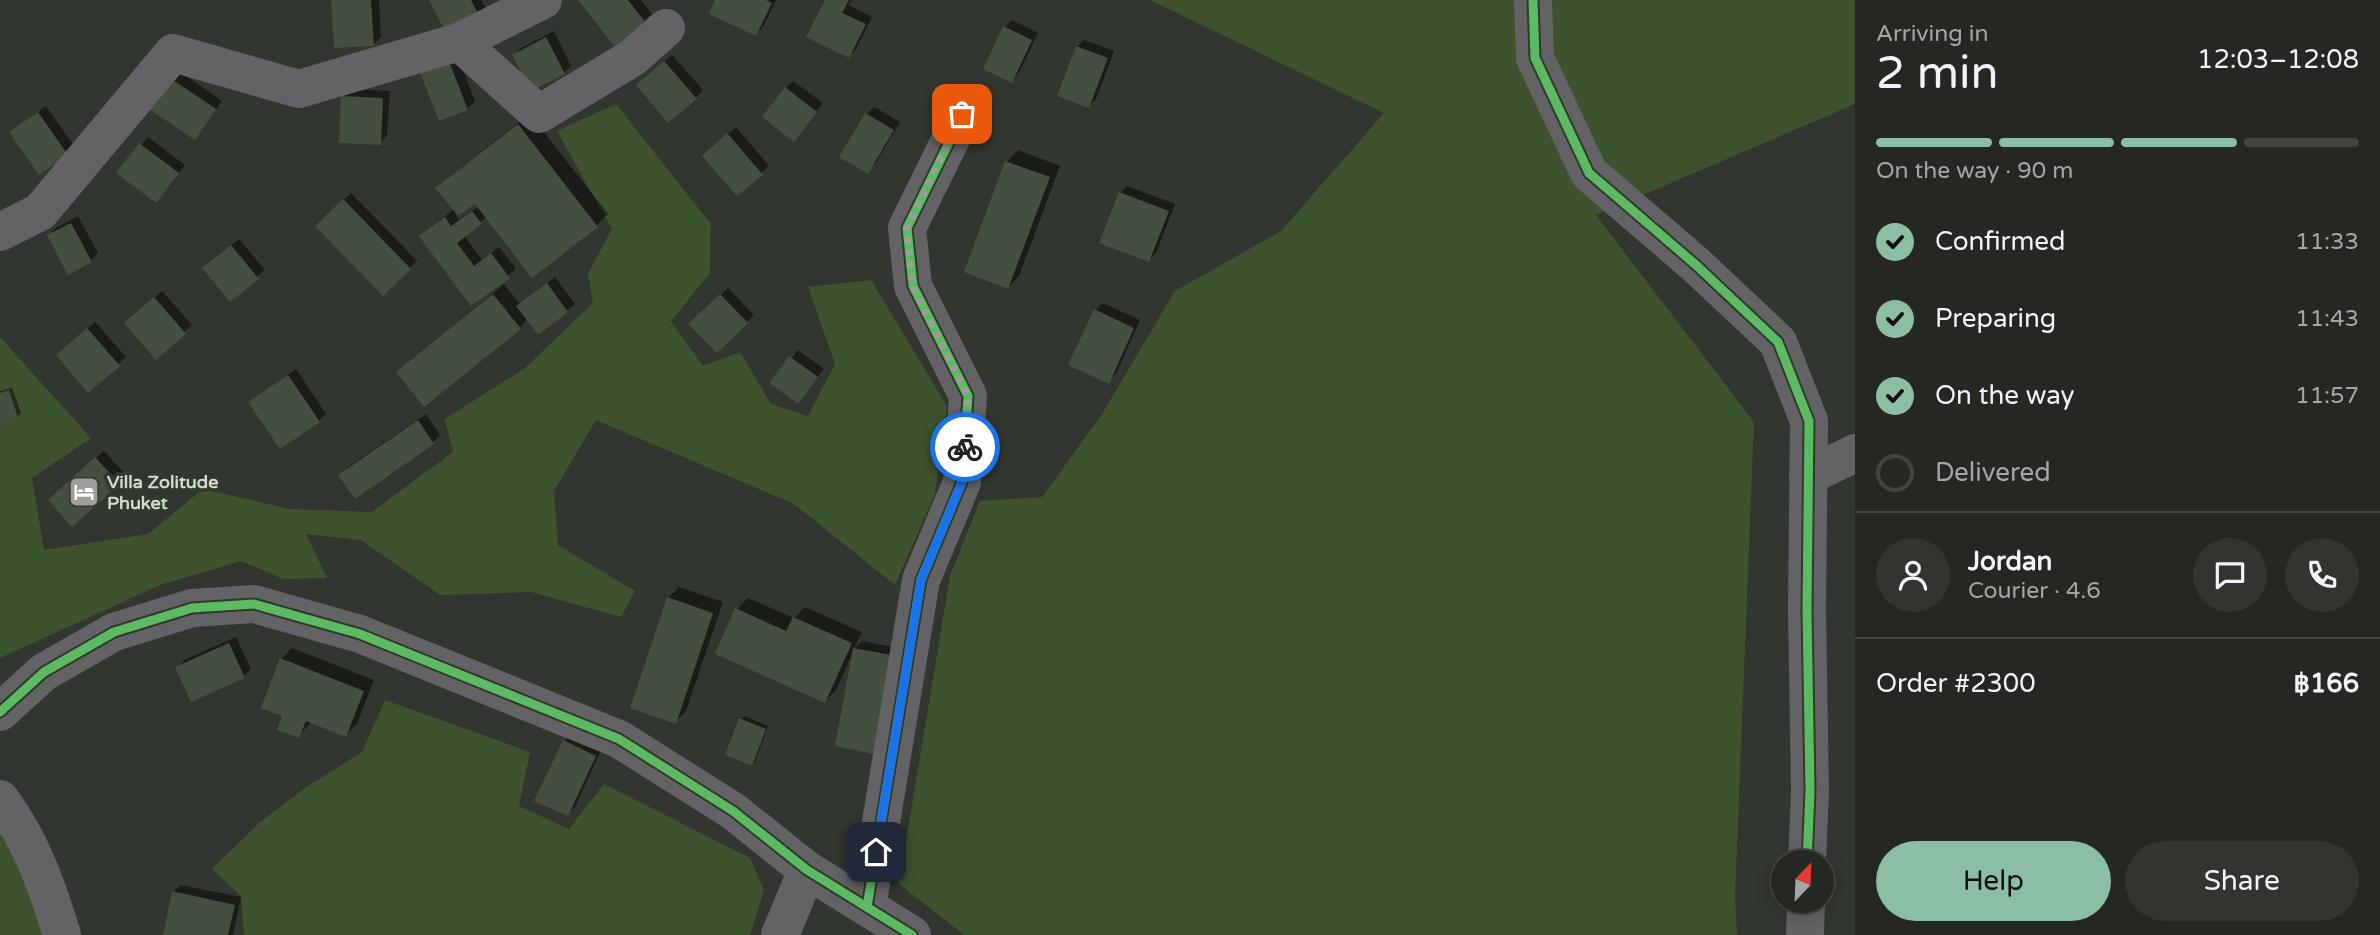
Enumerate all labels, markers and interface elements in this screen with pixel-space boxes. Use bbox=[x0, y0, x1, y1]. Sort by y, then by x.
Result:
text: Arriving in bbox=[1876, 20, 1989, 48]
text: 12:03–12:08 bbox=[2197, 44, 2359, 75]
text: 2 min bbox=[1876, 46, 1999, 101]
pin bbox=[932, 84, 992, 144]
icon: bag bbox=[943, 95, 981, 133]
text: On the way · 90 m bbox=[1876, 157, 2073, 185]
icon: check bbox=[1876, 223, 1914, 261]
text: Confirmed bbox=[1935, 226, 2065, 257]
text: 11:33 bbox=[2295, 228, 2359, 256]
icon: check bbox=[1876, 300, 1914, 338]
text: Preparing bbox=[1935, 303, 2056, 334]
text: 11:43 bbox=[2295, 305, 2359, 333]
icon: check bbox=[1876, 377, 1914, 415]
text: On the way bbox=[1935, 380, 2075, 411]
text: 11:57 bbox=[2295, 382, 2359, 410]
courier bbox=[930, 412, 1000, 482]
icon: bike bbox=[946, 428, 984, 466]
text: Delivered bbox=[1935, 457, 2051, 488]
place label: Villa Zolitude Phuket bbox=[107, 471, 218, 514]
hotel icon: Villa Zolitude Phuket bbox=[67, 475, 101, 509]
button: person bbox=[1876, 538, 1950, 612]
button: chat bbox=[2193, 538, 2267, 612]
button: phone bbox=[2285, 538, 2359, 612]
text: Jordan bbox=[1968, 546, 2052, 577]
text: Courier · 4.6 bbox=[1968, 577, 2101, 605]
text: Order #2300 bbox=[1876, 668, 2036, 699]
text: ฿166 bbox=[2293, 668, 2359, 699]
pin bbox=[846, 822, 906, 882]
icon: home bbox=[857, 833, 895, 871]
button: Help bbox=[1876, 841, 2111, 921]
button: Share bbox=[2125, 841, 2359, 921]
north arrow bbox=[1771, 850, 1834, 914]
map controls bbox=[1771, 850, 1834, 913]

